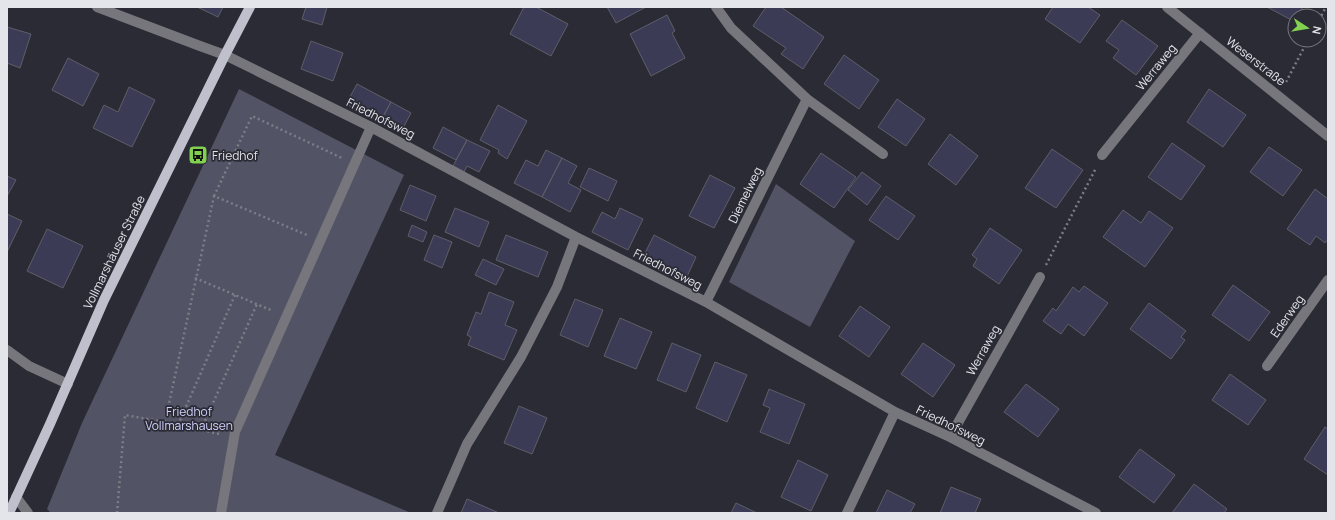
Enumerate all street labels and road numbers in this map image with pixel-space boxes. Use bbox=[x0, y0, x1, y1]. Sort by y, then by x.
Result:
street label: Weserstraße bbox=[1223, 32, 1289, 90]
street label: Werraweg bbox=[1132, 40, 1180, 94]
street label: Friedhofsweg bbox=[344, 93, 418, 143]
street label: Diemelweg bbox=[724, 164, 766, 226]
street label: Vollmarshäuser Straße bbox=[79, 192, 149, 312]
street label: Friedhofsweg bbox=[631, 244, 705, 294]
street label: Ederweg bbox=[1266, 291, 1308, 341]
street label: Werraweg bbox=[962, 322, 1004, 378]
street label: Friedhofsweg bbox=[914, 401, 988, 449]

